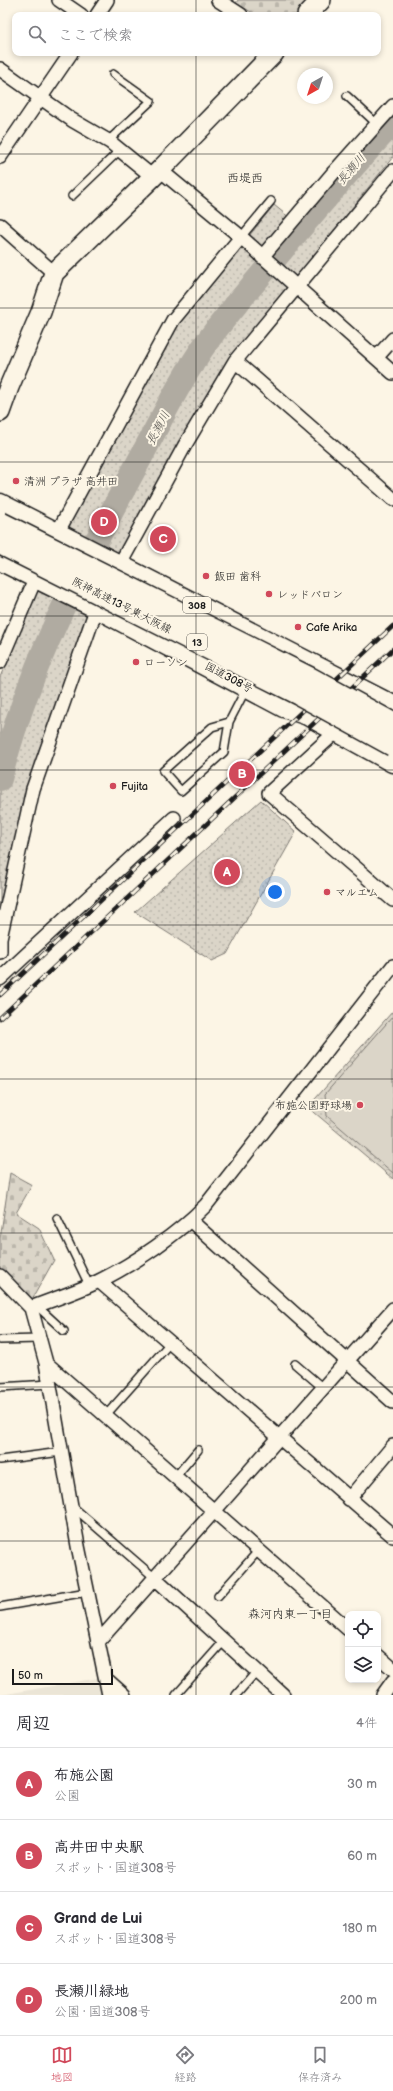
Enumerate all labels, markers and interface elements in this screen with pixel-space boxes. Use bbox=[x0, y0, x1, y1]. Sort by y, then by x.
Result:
search box bbox=[12, 12, 381, 56]
icon: search bbox=[26, 23, 48, 45]
text: ここで検索 bbox=[58, 26, 133, 45]
north arrow bbox=[297, 68, 333, 104]
water label: 長瀬川 bbox=[334, 151, 369, 188]
district label: 西堤西 bbox=[227, 171, 263, 186]
water label: 長瀬川 bbox=[143, 409, 174, 448]
place label: 清洲 プラザ 高井田 bbox=[24, 475, 118, 488]
marker: 清洲 プラザ 高井田 bbox=[11, 476, 21, 486]
pin: D bbox=[91, 507, 117, 537]
pin: C bbox=[150, 524, 176, 554]
place label: 飯田 歯科 bbox=[214, 570, 261, 583]
marker: 飯田 歯科 bbox=[201, 571, 211, 581]
street label: 阪神高速13号東大阪線 bbox=[70, 575, 174, 636]
place label: レッドバロン bbox=[277, 588, 343, 601]
marker: レッドバロン bbox=[264, 589, 274, 599]
road number: 308 bbox=[183, 597, 211, 613]
place label: Cafe Arika bbox=[306, 621, 357, 634]
marker: Cafe Arika bbox=[293, 622, 303, 632]
road number: 13 bbox=[187, 634, 207, 650]
place label: ローソン bbox=[144, 656, 188, 669]
marker: ローソン bbox=[131, 657, 141, 667]
street label: 国道308号 bbox=[202, 659, 255, 696]
pin: B bbox=[229, 759, 255, 789]
place label: Fujita bbox=[121, 780, 148, 793]
marker: Fujita bbox=[108, 781, 118, 791]
pin: A bbox=[214, 857, 240, 887]
your location bbox=[265, 882, 285, 902]
place label: マルエム bbox=[335, 886, 379, 899]
marker: マルエム bbox=[322, 887, 332, 897]
place label: 布施公園野球場 bbox=[275, 1099, 352, 1112]
marker: 布施公園野球場 bbox=[355, 1100, 365, 1110]
district label: 森河内東一丁目 bbox=[248, 1607, 332, 1622]
map controls bbox=[345, 1611, 381, 1683]
button: locate bbox=[345, 1611, 381, 1647]
button: layers bbox=[345, 1647, 381, 1683]
scale bar bbox=[12, 1667, 113, 1686]
text: 50 m bbox=[18, 1669, 43, 1682]
text: 周辺 bbox=[16, 1714, 50, 1734]
text: 4件 bbox=[356, 1715, 377, 1731]
text: 布施公園 bbox=[54, 1766, 114, 1785]
text: A bbox=[25, 1776, 33, 1792]
text: 30 m bbox=[347, 1776, 377, 1792]
text: 公園 bbox=[54, 1788, 80, 1804]
text: 高井田中央駅 bbox=[54, 1838, 144, 1857]
text: B bbox=[24, 1848, 34, 1864]
text: 60 m bbox=[347, 1848, 377, 1864]
text: スポット · 国道308号 bbox=[54, 1860, 177, 1876]
text: Grand de Lui bbox=[54, 1909, 142, 1928]
text: C bbox=[24, 1920, 34, 1936]
text: 180 m bbox=[342, 1920, 377, 1936]
text: スポット · 国道308号 bbox=[54, 1931, 177, 1947]
text: 長瀬川緑地 bbox=[54, 1982, 129, 2001]
text: D bbox=[24, 1992, 34, 2008]
text: 200 m bbox=[340, 1992, 377, 2008]
text: 公園 · 国道308号 bbox=[54, 2004, 151, 2020]
tab: 地図 bbox=[51, 2044, 73, 2084]
tab: 経路 bbox=[174, 2044, 196, 2084]
tab: 保存済み bbox=[298, 2044, 342, 2084]

